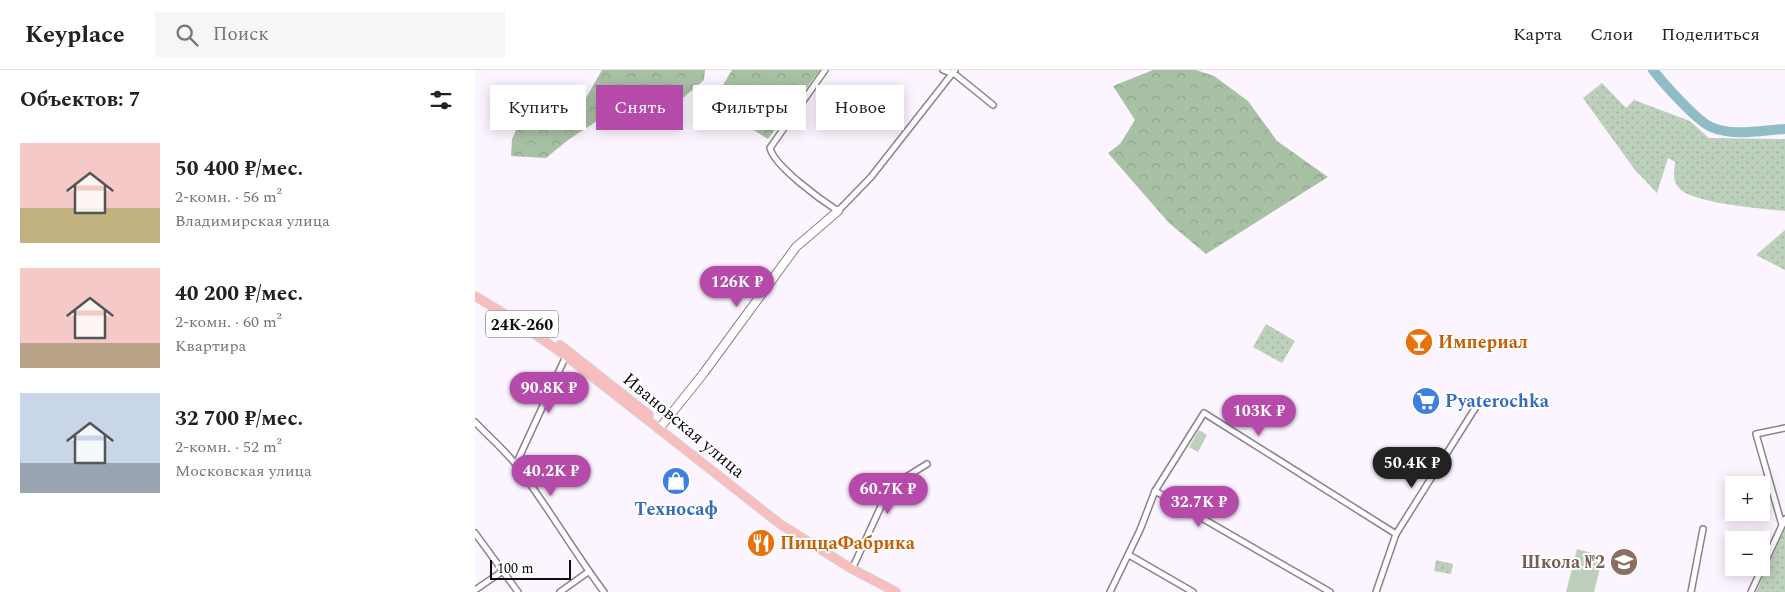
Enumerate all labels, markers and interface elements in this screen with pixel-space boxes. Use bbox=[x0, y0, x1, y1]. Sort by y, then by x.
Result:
search box bbox=[155, 12, 505, 57]
text: Keyplace bbox=[25, 17, 125, 53]
text: Поиск bbox=[213, 20, 269, 49]
icon: search bbox=[173, 21, 201, 49]
text: Карта bbox=[1513, 21, 1562, 48]
text: Слои bbox=[1590, 21, 1633, 48]
text: Поделиться bbox=[1661, 21, 1760, 48]
text: Объектов: 7 bbox=[20, 84, 141, 116]
chip: Купить bbox=[490, 85, 586, 130]
chip: Снять bbox=[596, 85, 683, 130]
chip: Фильтры bbox=[693, 85, 806, 130]
chip: Новое bbox=[816, 85, 904, 130]
icon: filters bbox=[427, 86, 455, 114]
text: 50 400 ₽/мес. bbox=[175, 153, 303, 185]
icon: home bbox=[60, 163, 120, 223]
text: 2-комн. · 56 m² bbox=[175, 185, 282, 209]
text: Владимирская улица bbox=[175, 209, 330, 233]
pin: 126K ₽ bbox=[696, 266, 778, 308]
text: 126K ₽ bbox=[711, 270, 763, 294]
text: 40 200 ₽/мес. bbox=[175, 278, 303, 310]
icon: home bbox=[60, 288, 120, 348]
text: 2-комн. · 60 m² bbox=[175, 310, 282, 334]
road number: 24К-260 bbox=[486, 310, 558, 338]
bar icon: Империал bbox=[1404, 327, 1434, 357]
place label: Империал bbox=[1438, 329, 1528, 356]
text: Квартира bbox=[175, 334, 246, 358]
street label: Ивановская улица bbox=[617, 366, 751, 485]
pin: 90.8K ₽ bbox=[503, 372, 595, 414]
text: 90.8K ₽ bbox=[521, 376, 577, 400]
supermarket icon: Pyaterochka bbox=[1411, 386, 1441, 416]
place label: Pyaterochka bbox=[1445, 388, 1550, 415]
pin: 103K ₽ bbox=[1218, 394, 1300, 437]
text: 103K ₽ bbox=[1233, 399, 1285, 423]
text: 32 700 ₽/мес. bbox=[175, 403, 303, 435]
icon: home bbox=[60, 413, 120, 473]
text: 2-комн. · 52 m² bbox=[175, 435, 282, 459]
pin: 50.4K ₽ bbox=[1366, 446, 1458, 489]
text: 50.4K ₽ bbox=[1384, 451, 1440, 475]
pin: 40.2K ₽ bbox=[505, 454, 597, 497]
text: Московская улица bbox=[175, 459, 312, 483]
text: 40.2K ₽ bbox=[523, 459, 579, 483]
shop icon: Техносаф bbox=[661, 466, 691, 496]
pin: 60.7K ₽ bbox=[842, 472, 934, 515]
map controls bbox=[1725, 476, 1770, 576]
button: + bbox=[1725, 476, 1770, 521]
text: 60.7K ₽ bbox=[860, 477, 916, 501]
pin: 32.7K ₽ bbox=[1153, 486, 1245, 528]
text: 32.7K ₽ bbox=[1171, 490, 1227, 514]
place label: Техносаф bbox=[634, 496, 718, 523]
restaurant icon: ПиццаФабрика bbox=[746, 528, 776, 558]
place label: ПиццаФабрика bbox=[780, 530, 916, 557]
button: − bbox=[1725, 531, 1770, 576]
school or university icon: Школа №2 bbox=[1609, 547, 1639, 577]
place label: Школа №2 bbox=[1521, 549, 1605, 576]
scale bar bbox=[490, 557, 571, 580]
text: 100 m bbox=[497, 558, 534, 579]

